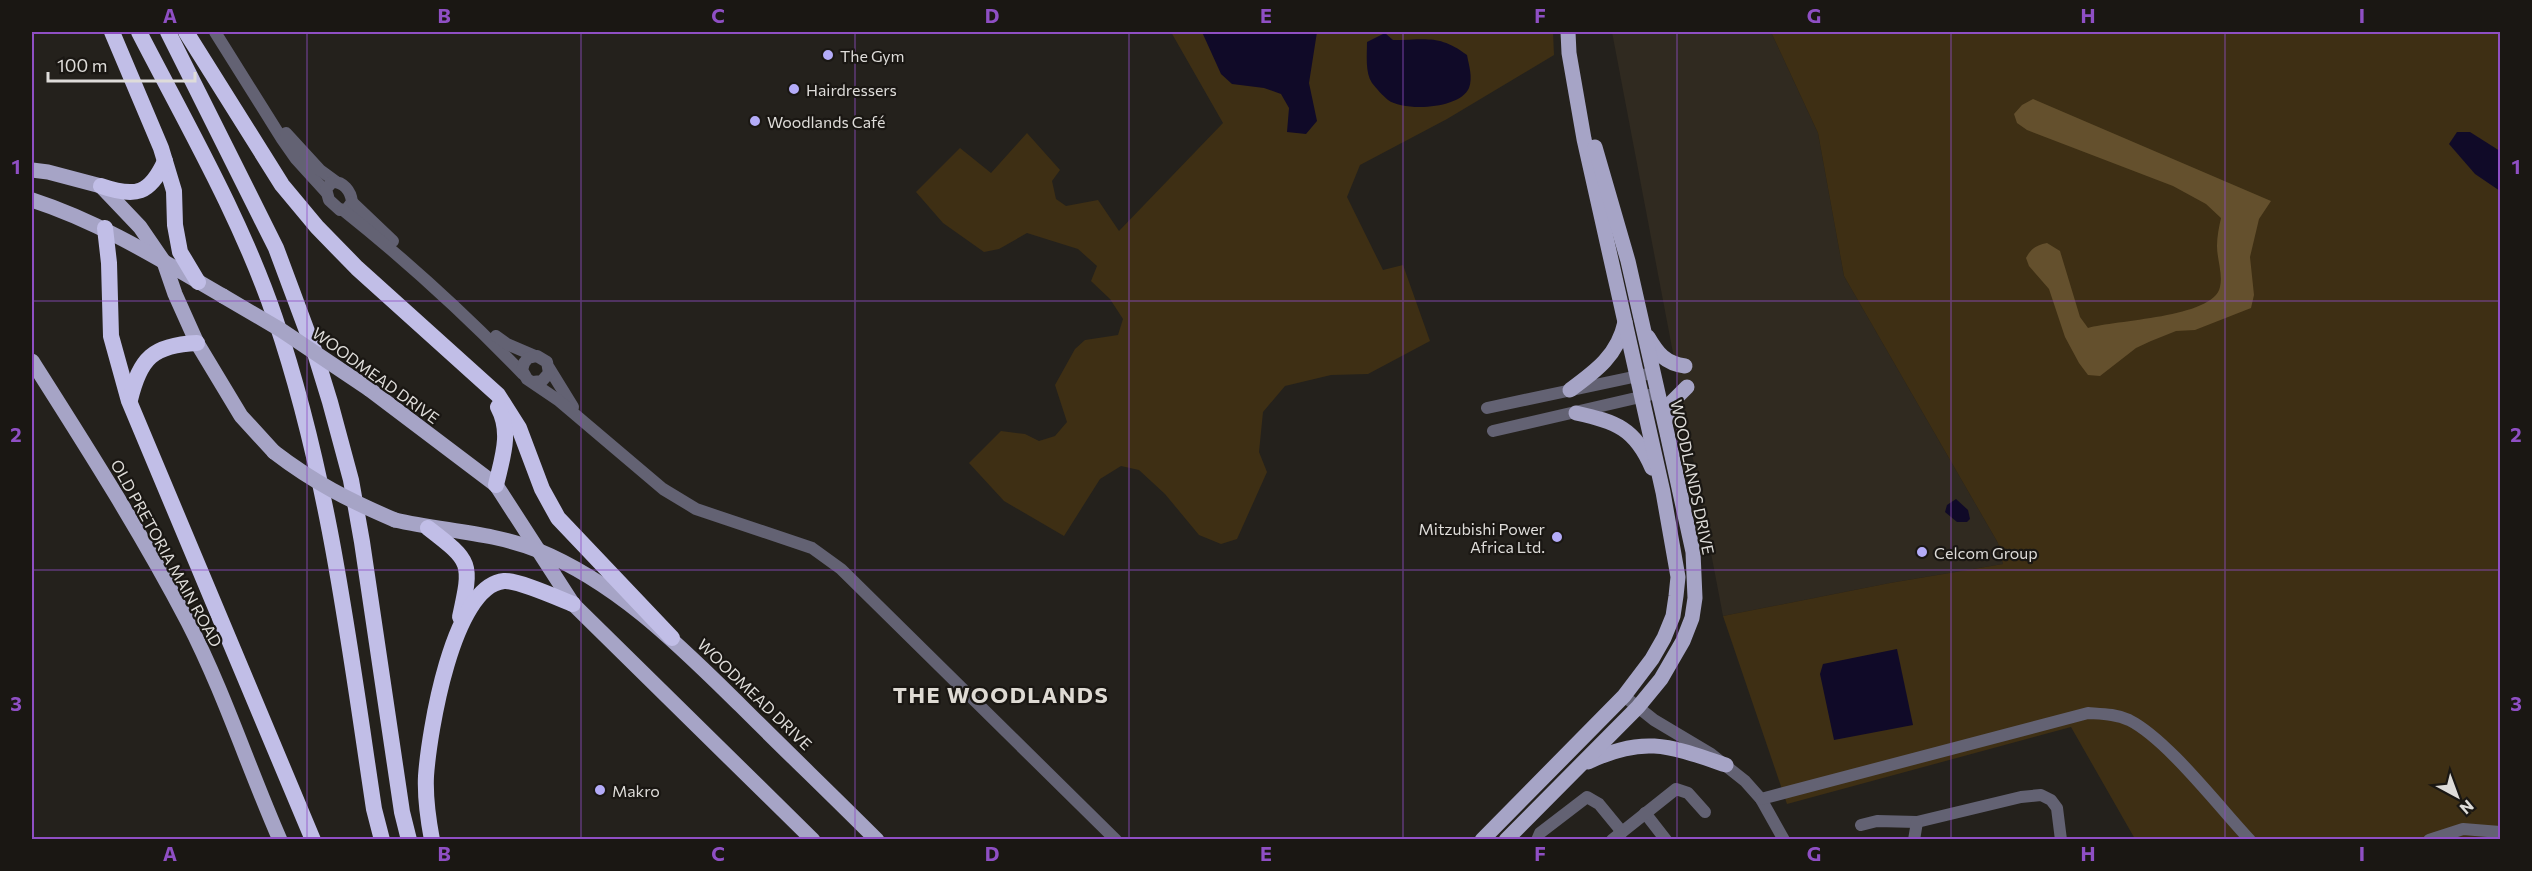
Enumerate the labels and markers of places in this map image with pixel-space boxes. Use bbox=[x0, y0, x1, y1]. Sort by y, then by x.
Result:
place label: The Gym bbox=[840, 46, 905, 65]
marker: The Gym bbox=[821, 48, 835, 62]
place label: Hairdressers bbox=[806, 80, 897, 99]
marker: Hairdressers bbox=[787, 82, 801, 96]
place label: Woodlands Café bbox=[767, 112, 885, 131]
marker: Woodlands Café bbox=[748, 114, 762, 128]
place label: Mitzubishi Power Africa Ltd. bbox=[1419, 519, 1546, 556]
marker: Mitzubishi Power Africa Ltd. bbox=[1550, 530, 1564, 544]
place label: Celcom Group bbox=[1934, 543, 2038, 562]
marker: Celcom Group bbox=[1915, 545, 1929, 559]
place label: Makro bbox=[612, 781, 660, 800]
marker: Makro bbox=[593, 783, 607, 797]

